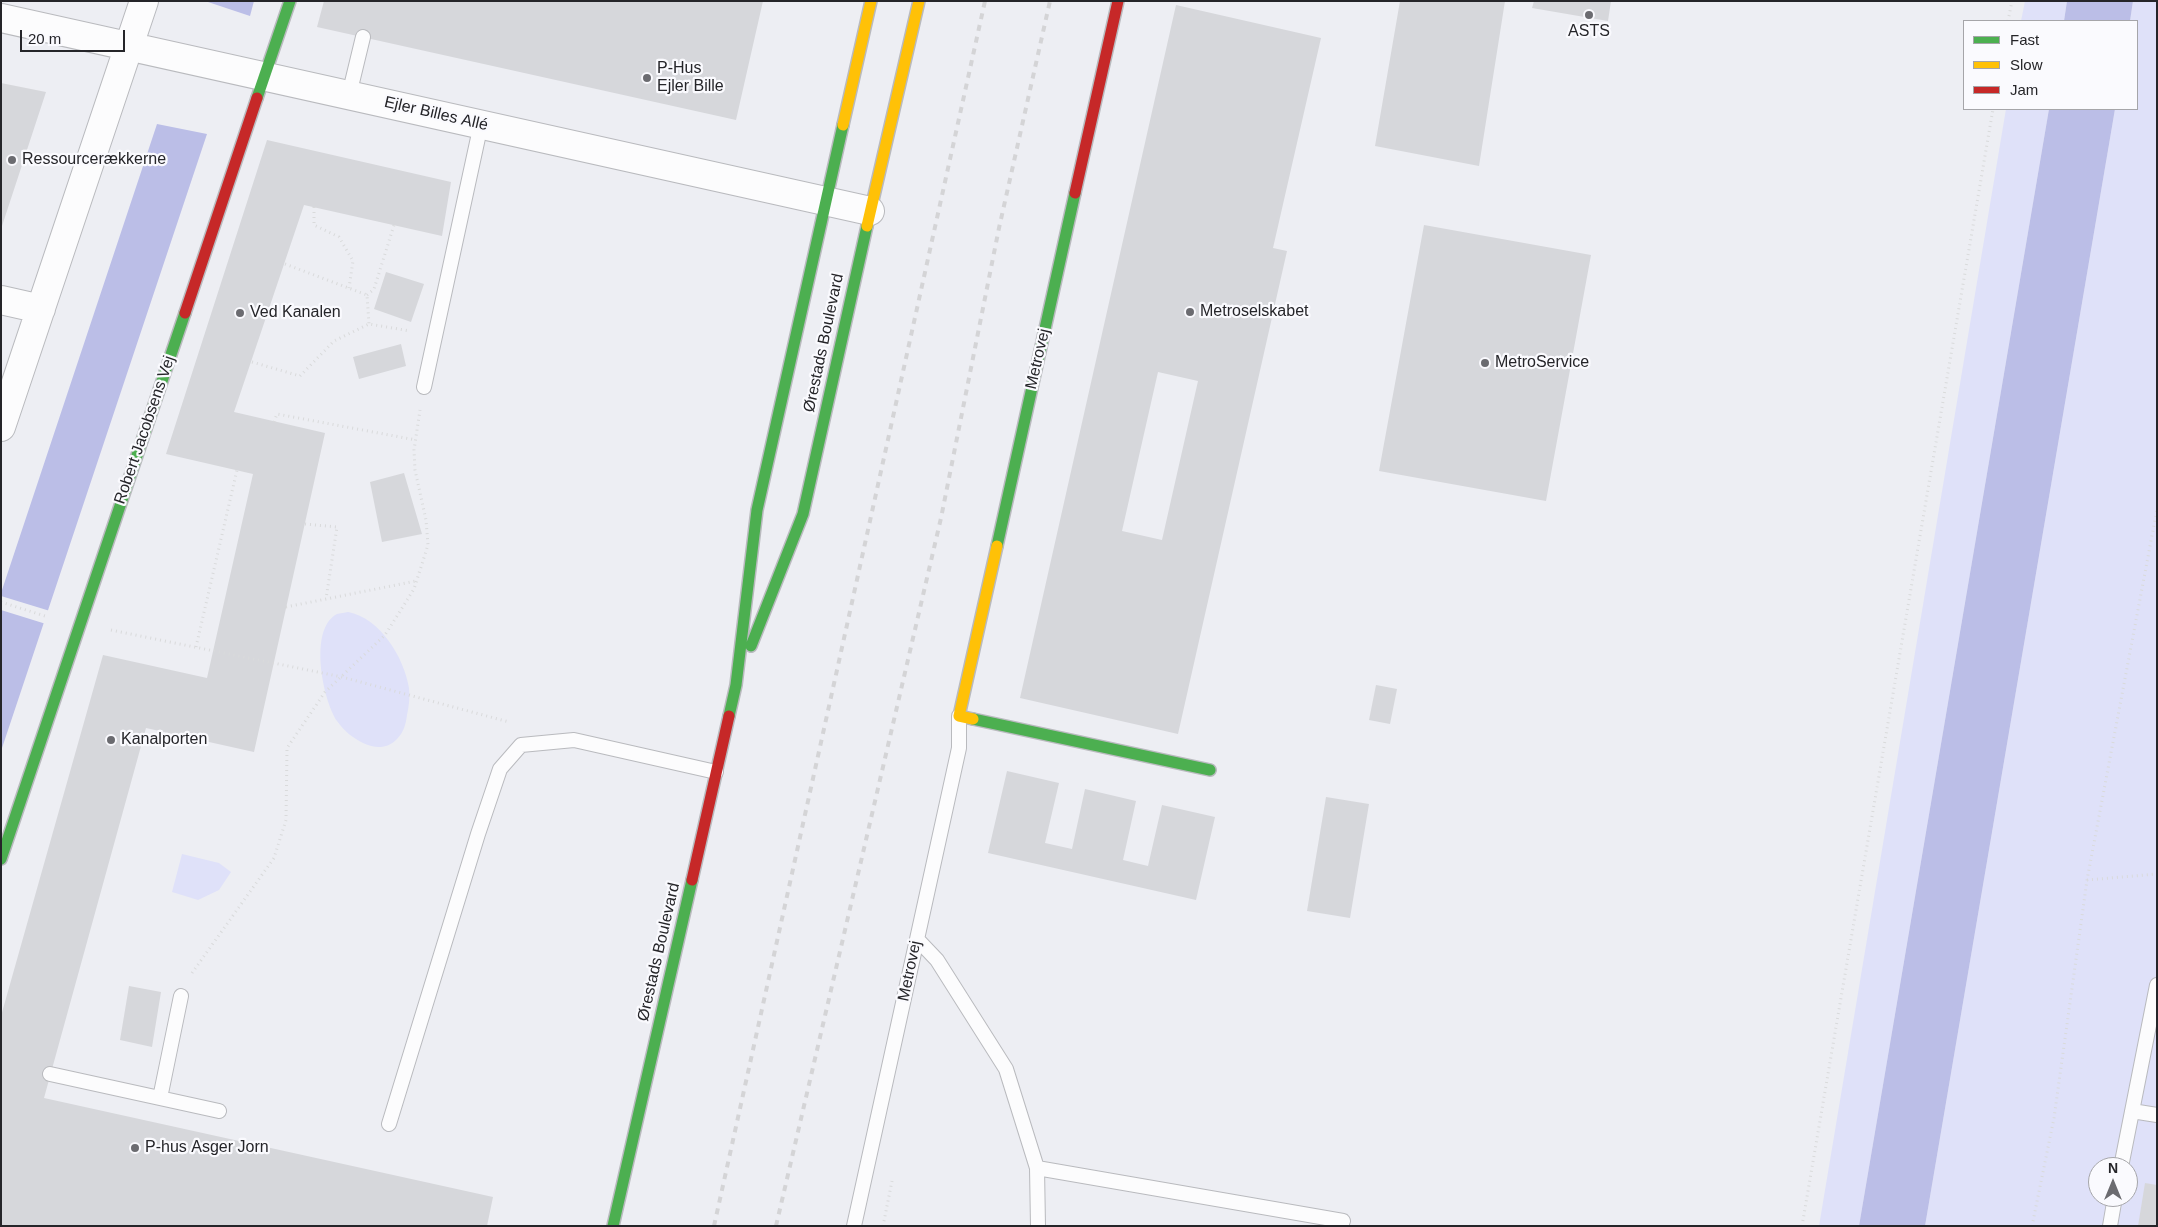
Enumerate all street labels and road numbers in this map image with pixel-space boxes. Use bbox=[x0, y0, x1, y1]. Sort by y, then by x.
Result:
street label: Ejler Billes Allé bbox=[382, 93, 490, 135]
street label: Ørestads Boulevard bbox=[800, 272, 848, 414]
street label: Metrovej bbox=[1022, 327, 1054, 391]
street label: Robert Jacobsens Vej bbox=[111, 353, 179, 507]
street label: Ørestads Boulevard bbox=[634, 881, 684, 1023]
street label: Metrovej bbox=[894, 939, 926, 1003]

